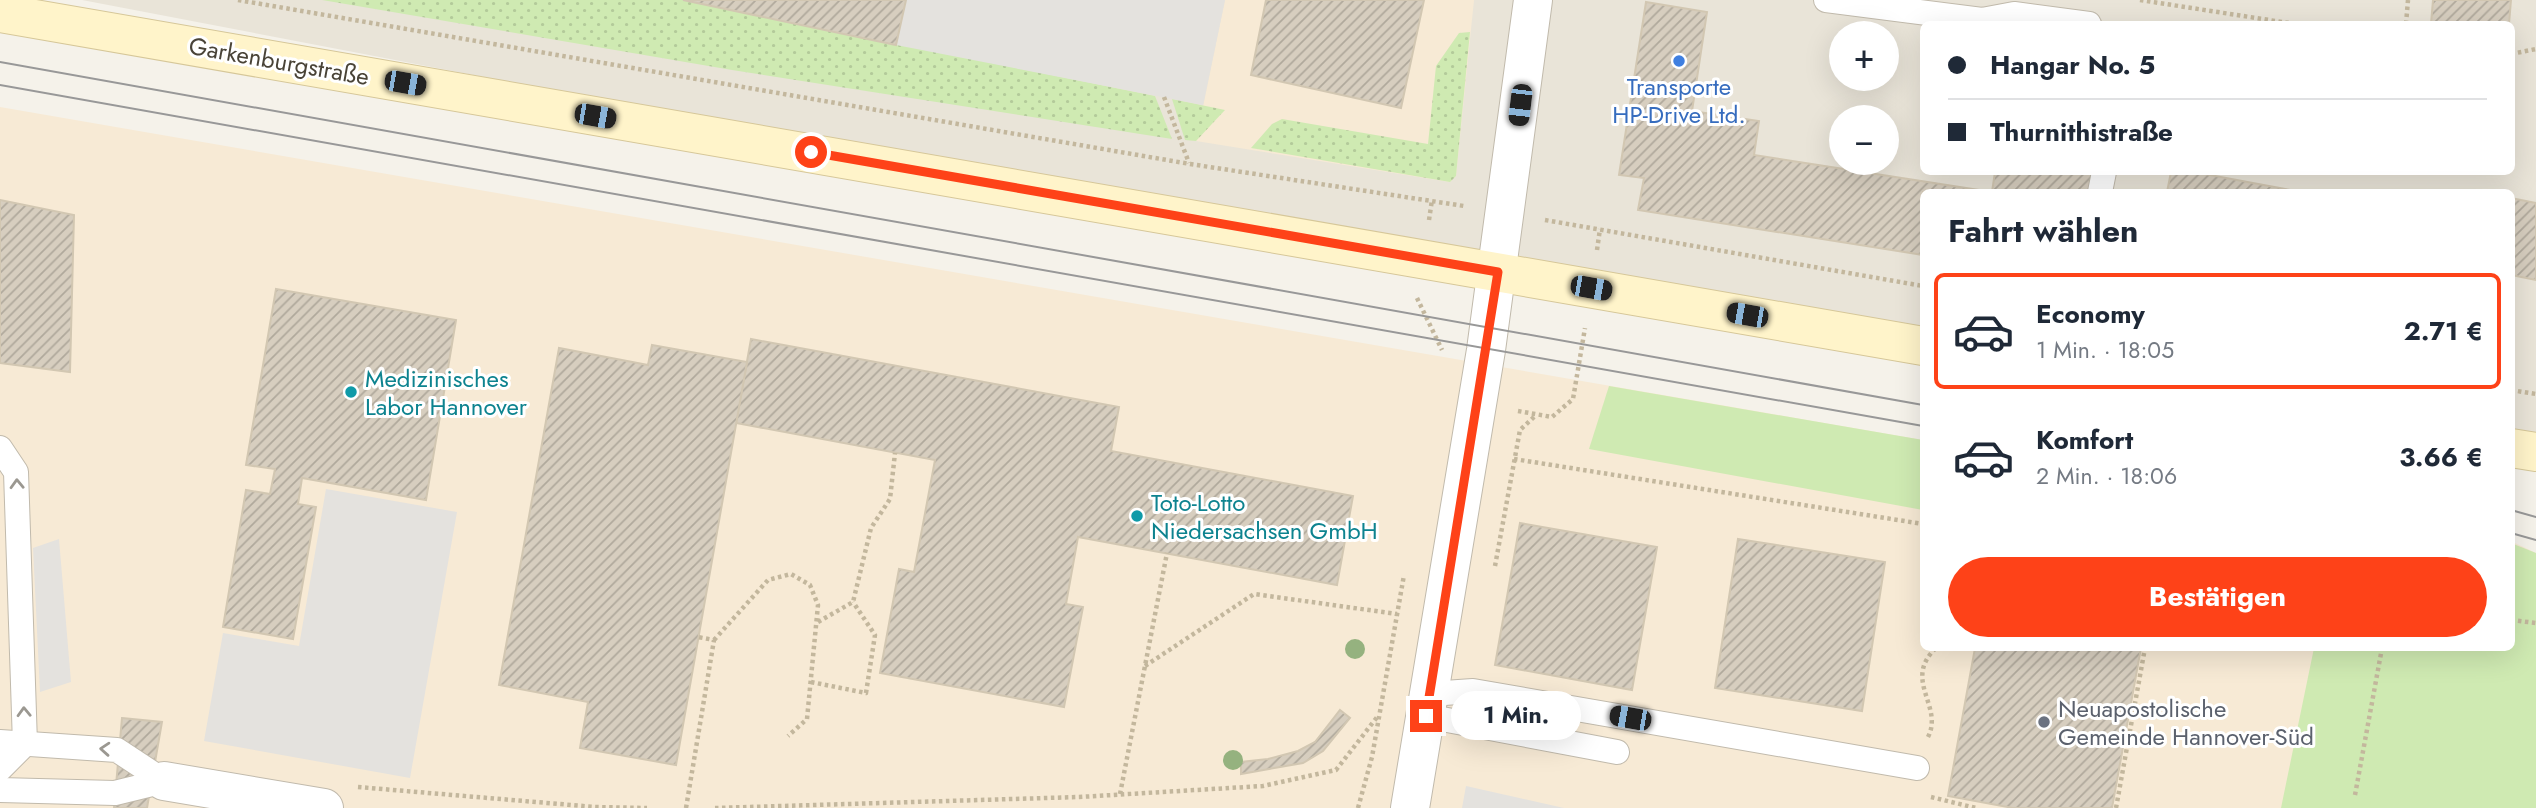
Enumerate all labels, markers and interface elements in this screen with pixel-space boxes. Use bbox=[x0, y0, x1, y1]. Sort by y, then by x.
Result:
map controls bbox=[1829, 21, 1899, 175]
button: + bbox=[1829, 21, 1899, 91]
street label: Garkenburgstraße bbox=[186, 28, 372, 94]
text: Hangar No. 5 bbox=[1990, 46, 2155, 84]
marker: Transporte HP-Drive Ltd. bbox=[1671, 53, 1687, 69]
car bbox=[383, 69, 428, 97]
place label: Transporte HP-Drive Ltd. bbox=[1612, 69, 1746, 132]
car bbox=[1508, 83, 1533, 127]
car bbox=[573, 102, 618, 130]
button: − bbox=[1829, 105, 1899, 175]
text: Thurnithistraße bbox=[1990, 113, 2173, 151]
route start bbox=[795, 136, 827, 168]
text: Fahrt wählen bbox=[1948, 208, 2138, 254]
car bbox=[1569, 274, 1614, 302]
text: Economy bbox=[2036, 295, 2145, 333]
icon: car bbox=[1952, 300, 2015, 363]
car bbox=[1725, 301, 1770, 329]
text: 2.71 € bbox=[2404, 312, 2483, 350]
text: 1 Min. · 18:05 bbox=[2036, 333, 2174, 367]
place label: Medizinisches Labor Hannover bbox=[365, 361, 528, 424]
marker: Medizinisches Labor Hannover bbox=[343, 384, 359, 400]
text: Komfort bbox=[2036, 421, 2133, 459]
icon: car bbox=[1952, 426, 2015, 489]
text: 3.66 € bbox=[2399, 438, 2483, 476]
text: 2 Min. · 18:06 bbox=[2036, 459, 2177, 493]
one-way arrow bbox=[9, 478, 24, 489]
place label: Toto-Lotto Niedersachsen GmbH bbox=[1151, 485, 1378, 548]
marker: Toto-Lotto Niedersachsen GmbH bbox=[1129, 508, 1145, 524]
button: Bestätigen bbox=[1948, 557, 2487, 637]
place label: Neuapostolische Gemeinde Hannover-Süd bbox=[2058, 691, 2314, 754]
callout: 1 Min. bbox=[1450, 692, 1580, 740]
text: 1 Min. bbox=[1483, 698, 1549, 732]
route end bbox=[1410, 700, 1442, 732]
car bbox=[1608, 704, 1653, 732]
one-way arrow bbox=[17, 706, 32, 717]
marker: Neuapostolische Gemeinde Hannover-Süd bbox=[2036, 714, 2052, 730]
one-way arrow bbox=[100, 742, 111, 757]

